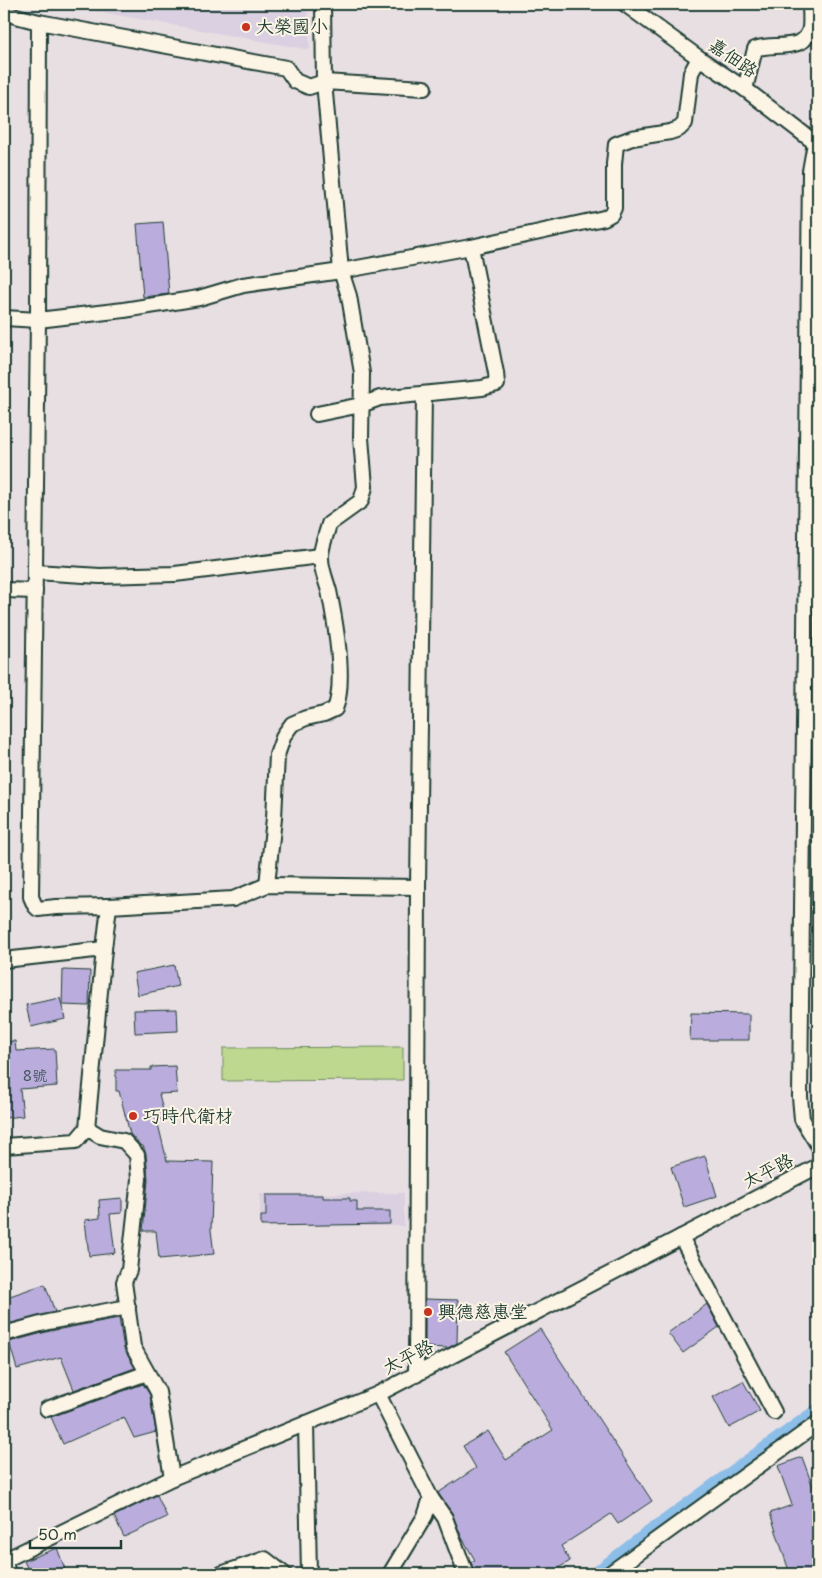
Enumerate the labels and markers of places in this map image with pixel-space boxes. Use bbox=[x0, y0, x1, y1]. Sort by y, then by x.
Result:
place label: 大榮國小 bbox=[256, 12, 328, 39]
marker: 大榮國小 bbox=[240, 21, 252, 33]
place label: 巧時代衛材 bbox=[143, 1101, 233, 1128]
marker: 巧時代衛材 bbox=[127, 1110, 139, 1122]
place label: 興德慈惠堂 bbox=[438, 1297, 528, 1324]
marker: 興德慈惠堂 bbox=[422, 1306, 434, 1318]

